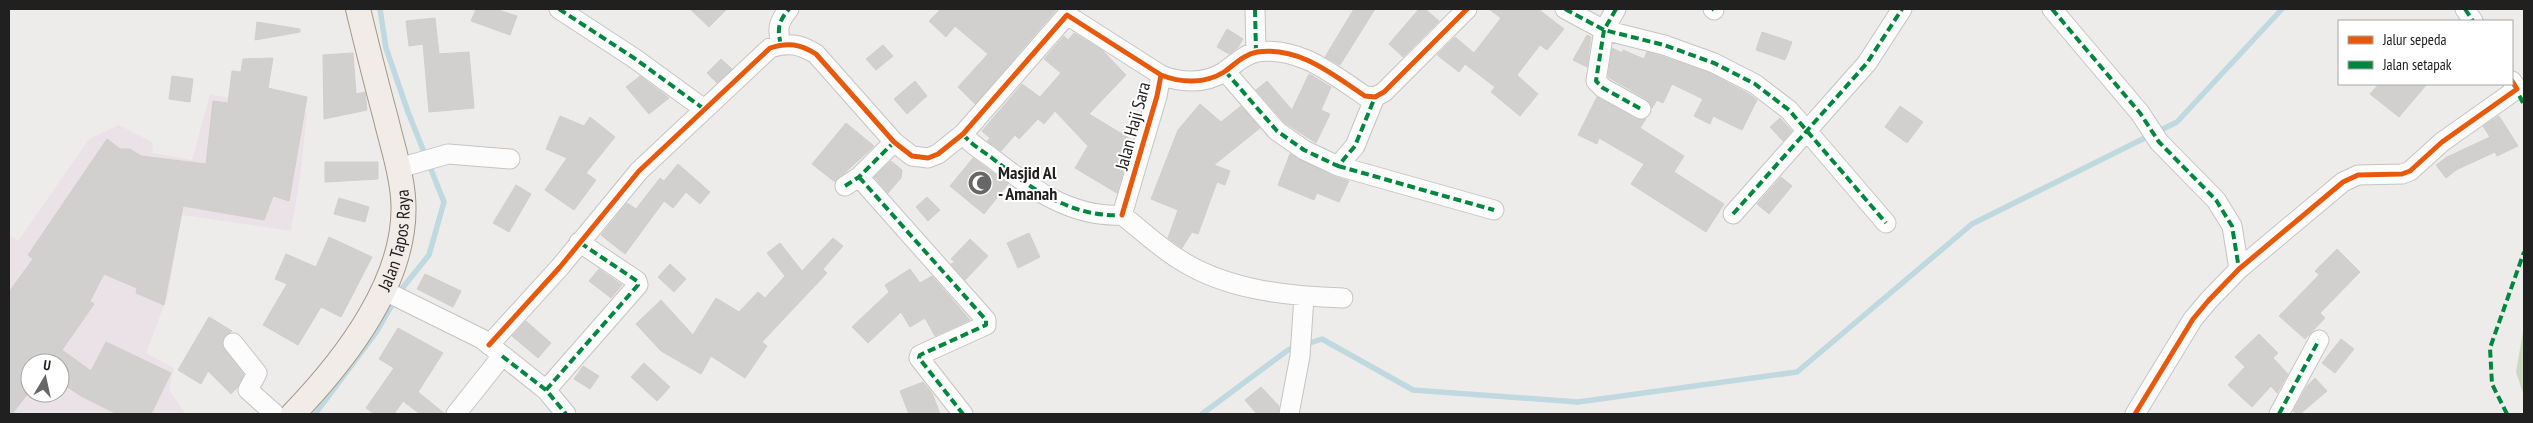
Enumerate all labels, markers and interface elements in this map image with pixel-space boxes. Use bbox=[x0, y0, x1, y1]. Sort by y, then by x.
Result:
legend bbox=[2338, 20, 2513, 85]
text: Jalur sepeda bbox=[2382, 30, 2446, 49]
text: Jalan setapak bbox=[2382, 55, 2452, 74]
street label: Jalan Haji Sara bbox=[1109, 79, 1155, 173]
place label: Masjid Al - Amanah bbox=[998, 161, 1057, 205]
mosque icon: Masjid Al - Amanah bbox=[967, 170, 993, 196]
street label: Jalan Tapos Raya bbox=[372, 188, 415, 295]
north arrow bbox=[20, 353, 70, 403]
text: U bbox=[42, 356, 52, 375]

